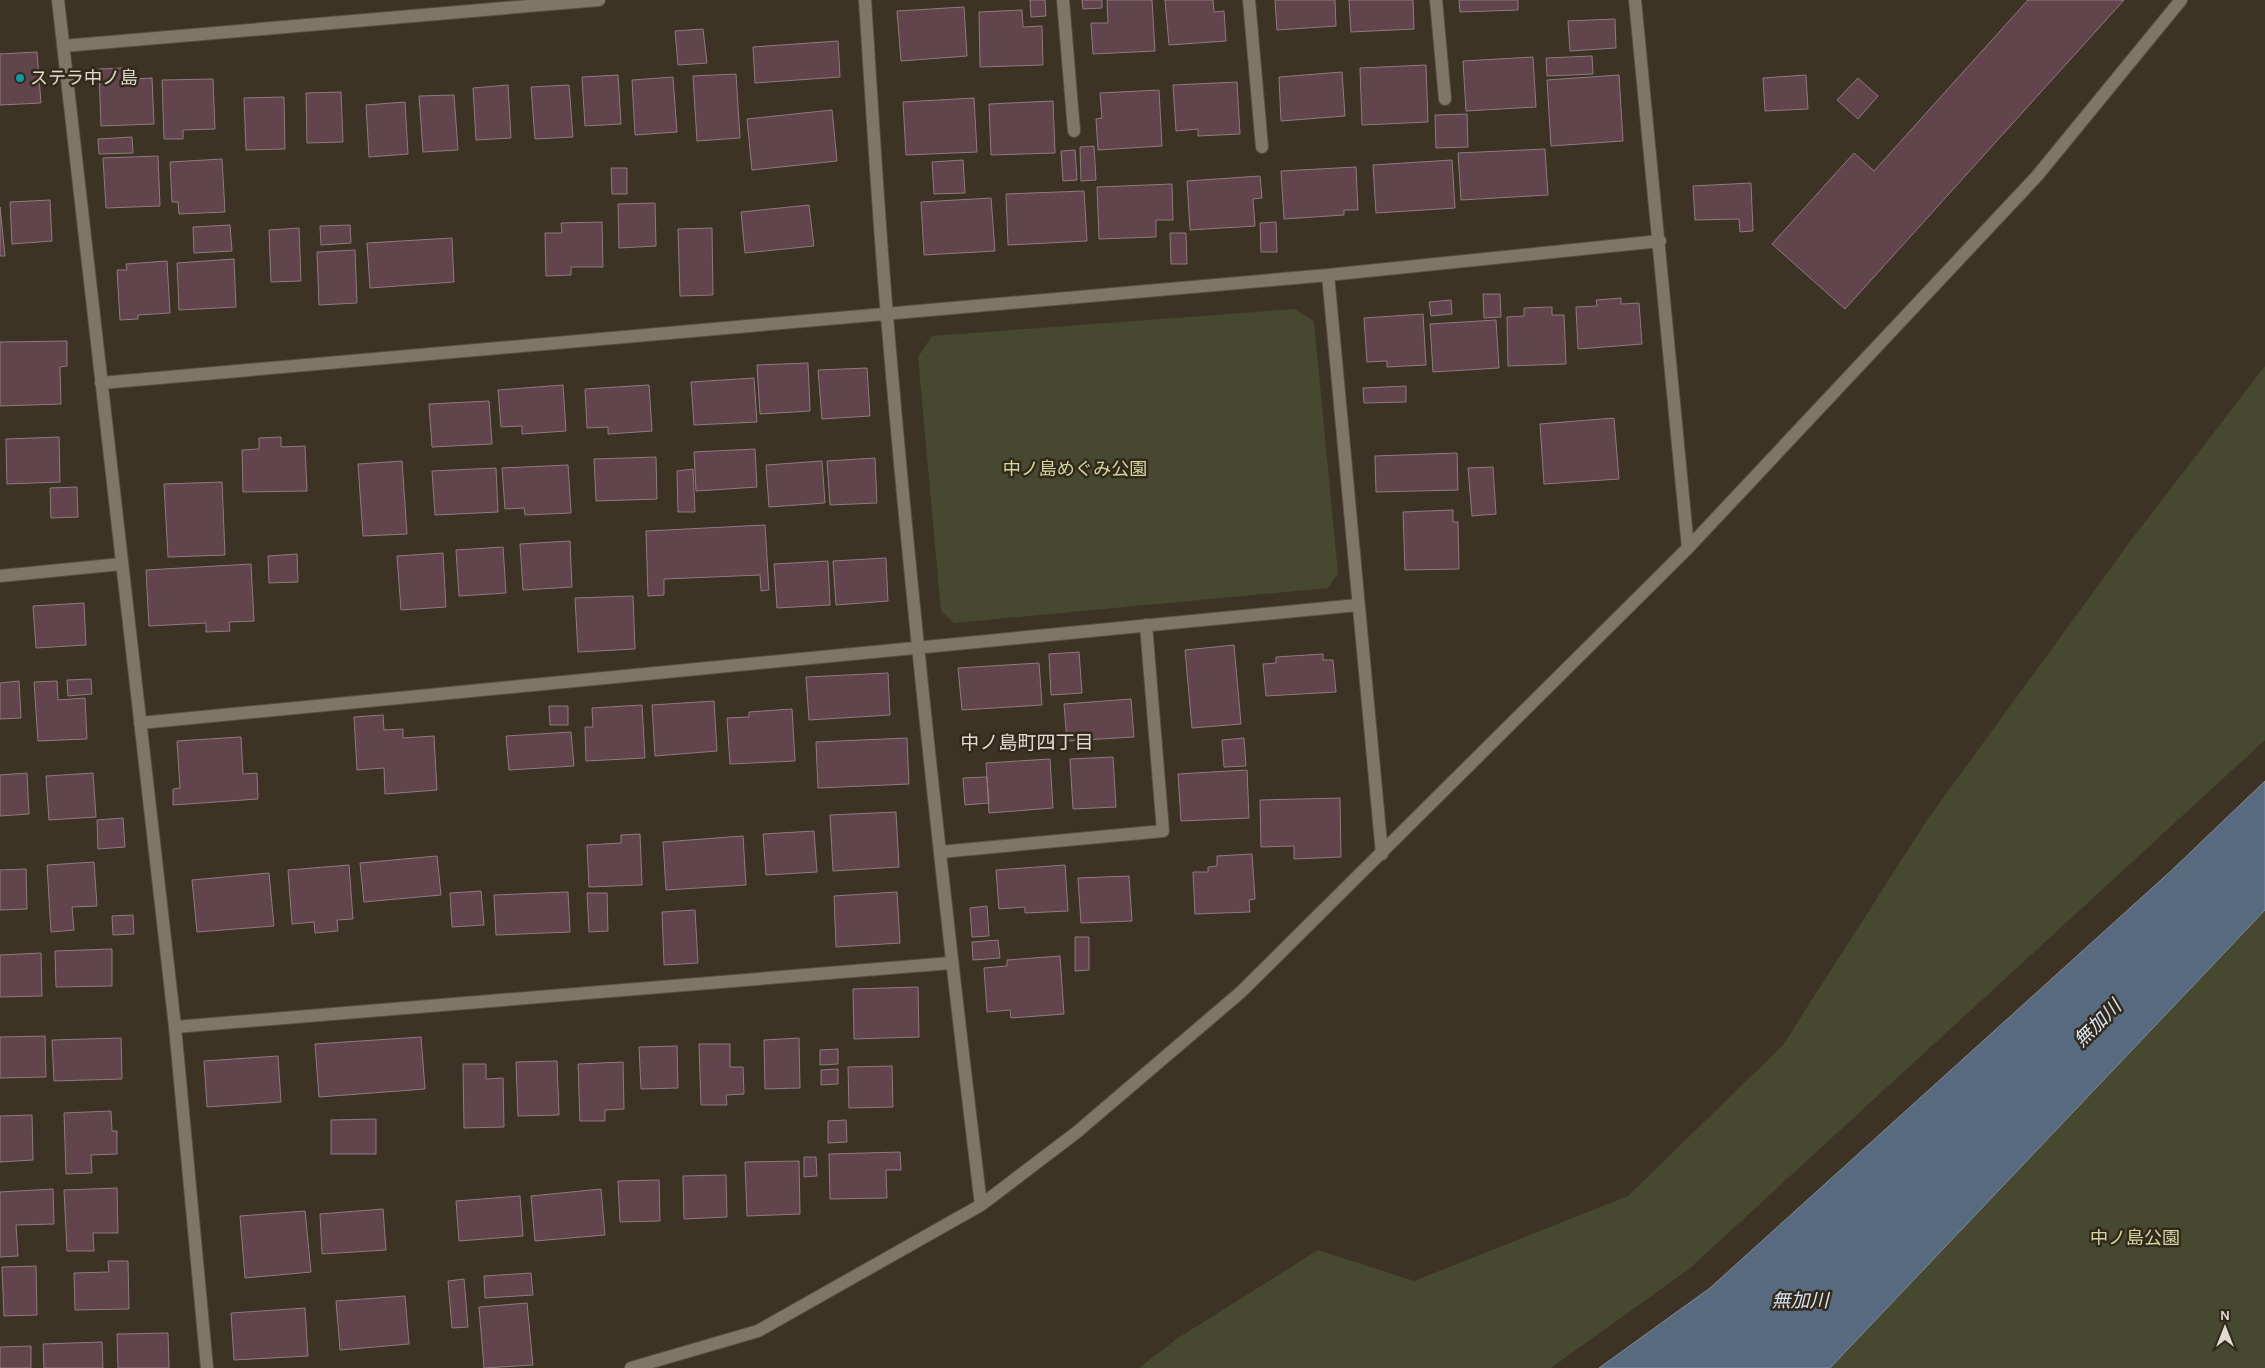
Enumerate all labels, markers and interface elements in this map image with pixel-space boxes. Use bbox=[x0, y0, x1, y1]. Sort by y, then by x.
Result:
place label: ステラ中ノ島 bbox=[30, 67, 138, 89]
marker: ステラ中ノ島 bbox=[14, 72, 26, 84]
park label: 中ノ島めぐみ公園 bbox=[1003, 458, 1147, 480]
district label: 中ノ島町四丁目 bbox=[960, 732, 1094, 754]
water label: 無加川 bbox=[2070, 994, 2127, 1052]
park label: 中ノ島公園 bbox=[2090, 1227, 2180, 1249]
water label: 無加川 bbox=[1771, 1290, 1830, 1312]
north arrow bbox=[2200, 1303, 2250, 1353]
text: N bbox=[2220, 1307, 2230, 1324]

